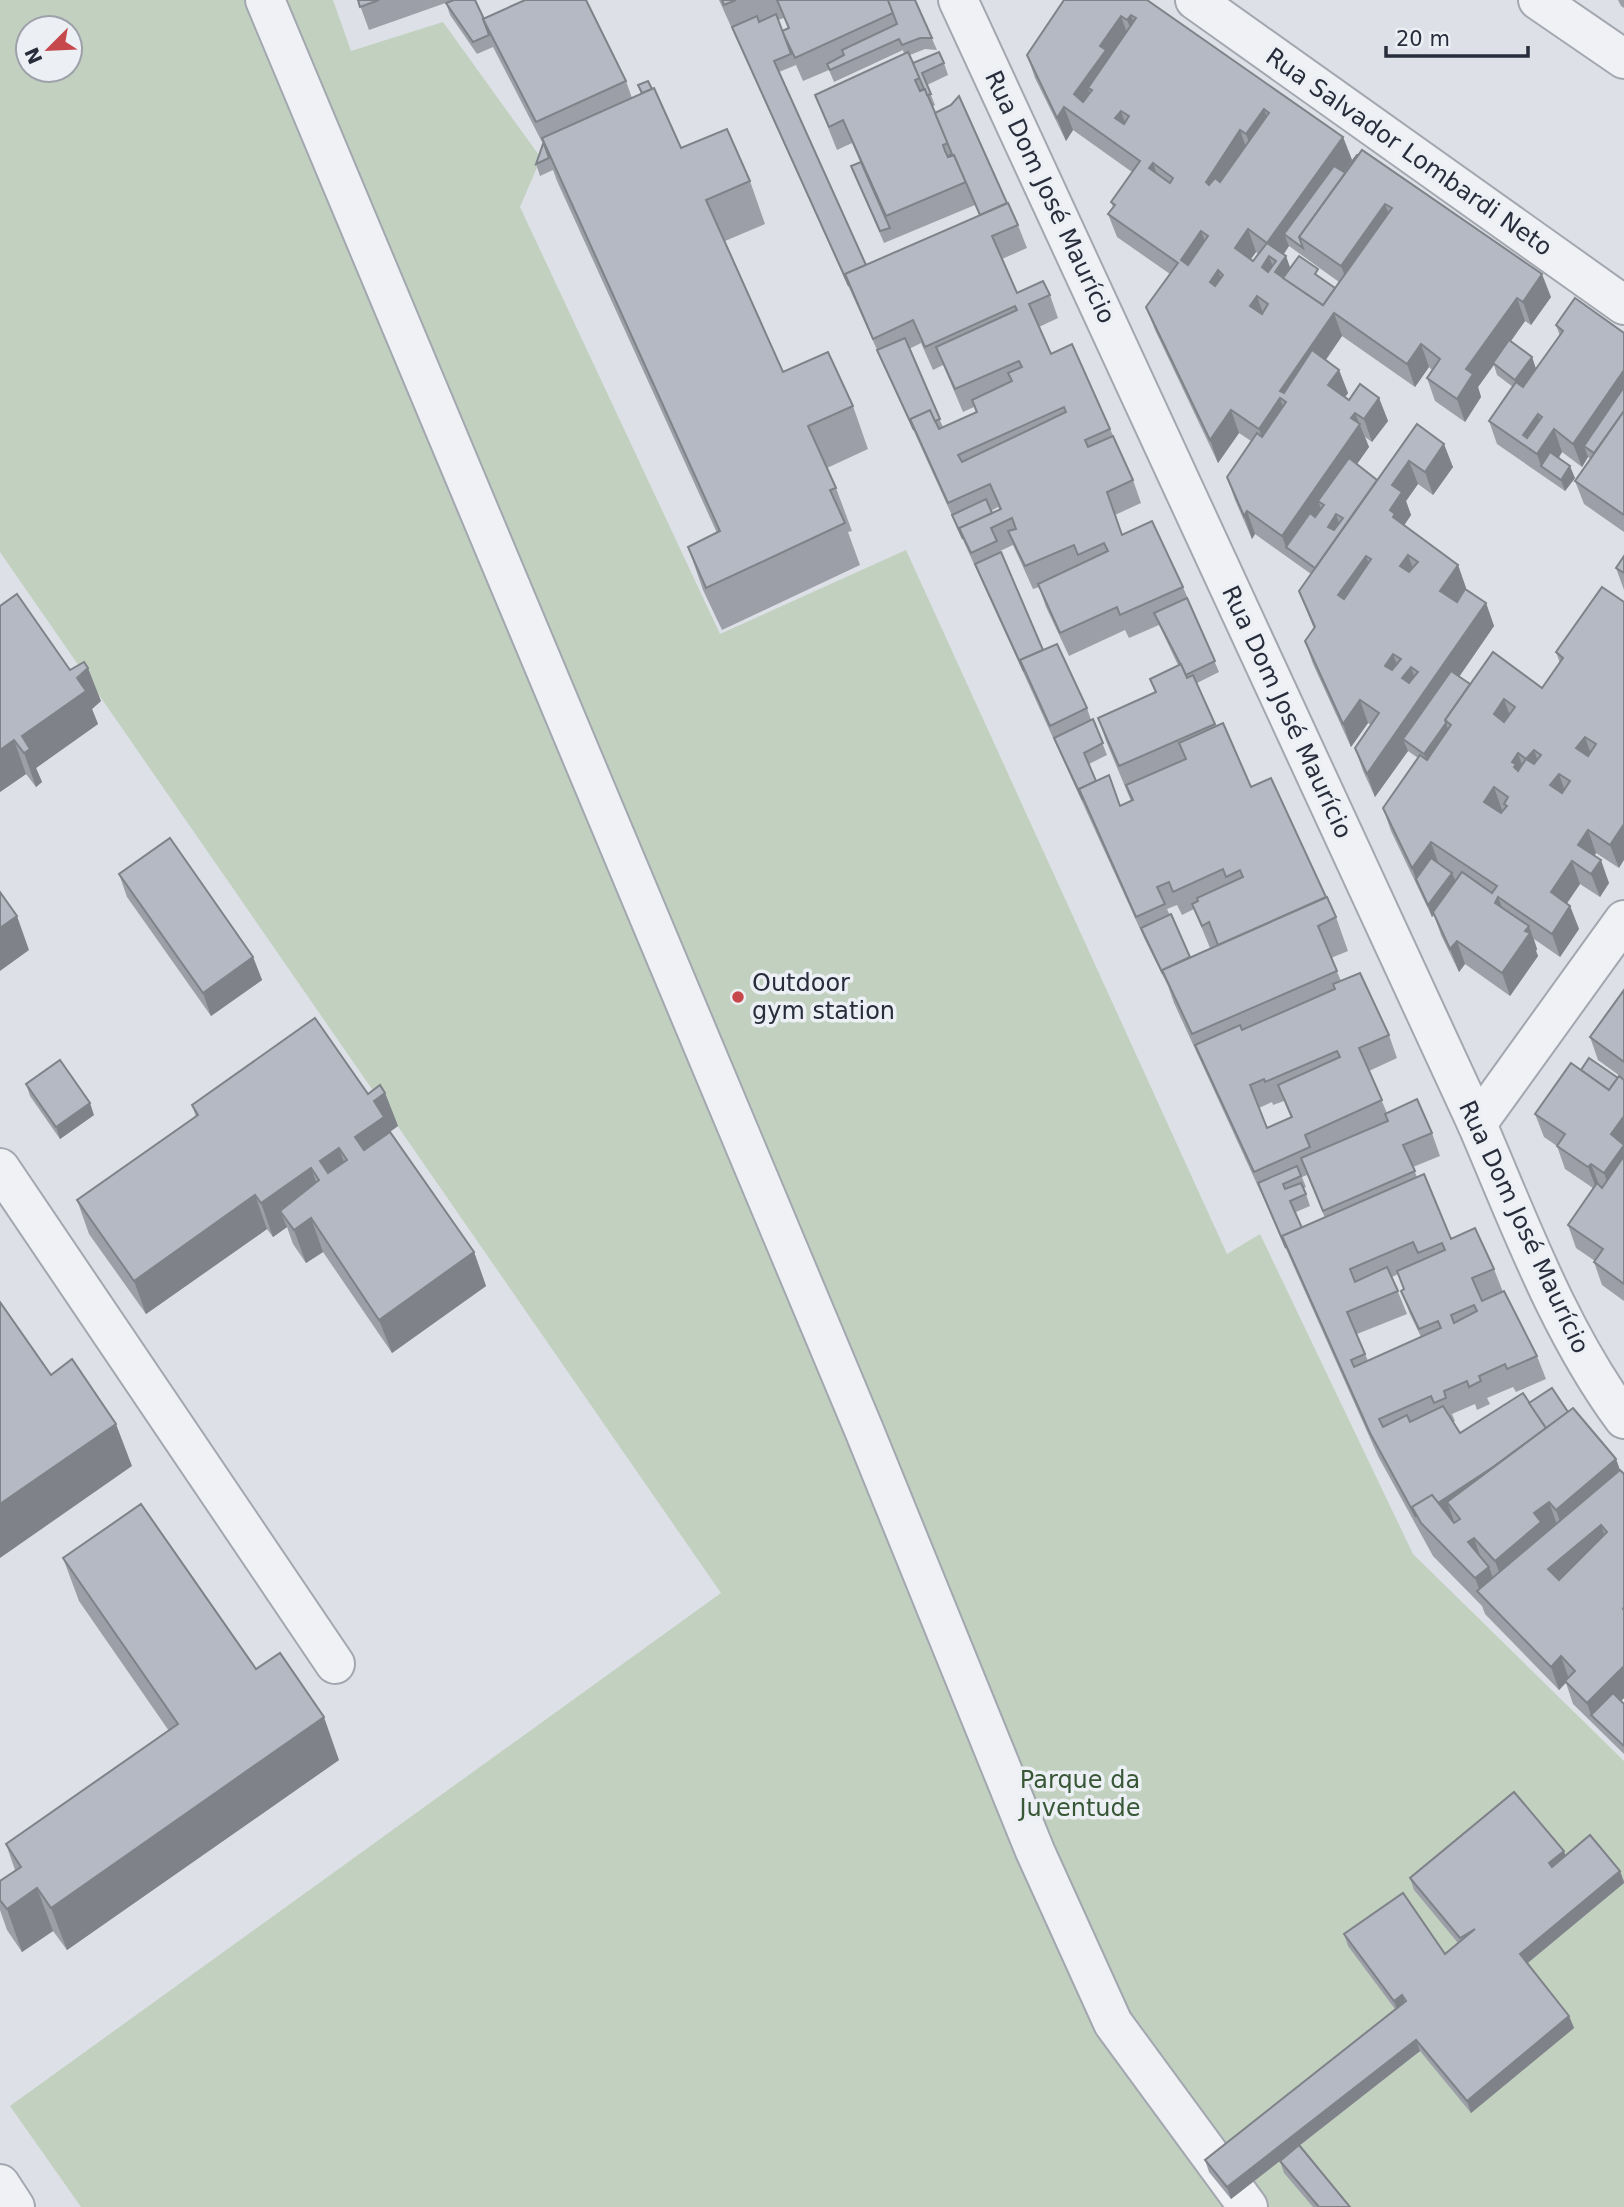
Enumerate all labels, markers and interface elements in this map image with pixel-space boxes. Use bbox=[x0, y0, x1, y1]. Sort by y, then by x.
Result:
north arrow bbox=[14, 14, 84, 84]
scale bar bbox=[1386, 14, 1528, 58]
text: 20 m bbox=[1396, 27, 1450, 51]
street label: Rua Salvador Lombardi Neto bbox=[1261, 42, 1557, 262]
text: N bbox=[20, 44, 47, 68]
street label: Rua Dom José Maurício bbox=[979, 66, 1121, 328]
street label: Rua Dom José Maurício bbox=[1216, 581, 1358, 843]
place label: Outdoor gym station bbox=[752, 969, 895, 1025]
marker: Outdoor gym station bbox=[730, 989, 746, 1005]
street label: Rua Dom José Maurício bbox=[1453, 1096, 1595, 1358]
park label: Parque da Juventude bbox=[1017, 1766, 1141, 1822]

